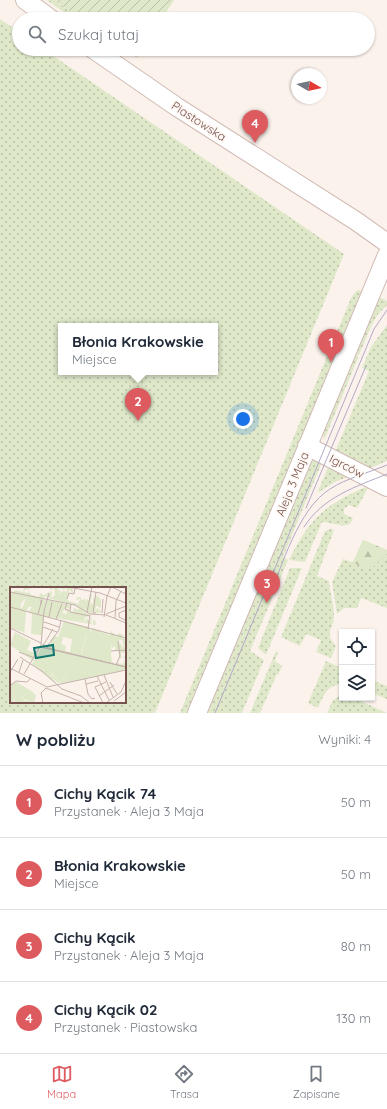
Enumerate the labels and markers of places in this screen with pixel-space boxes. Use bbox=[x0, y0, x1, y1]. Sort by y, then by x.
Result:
pin: 4 bbox=[242, 110, 268, 143]
pin: 1 bbox=[318, 329, 344, 362]
pin: 2 bbox=[125, 388, 151, 421]
pin: 3 bbox=[254, 570, 280, 603]

